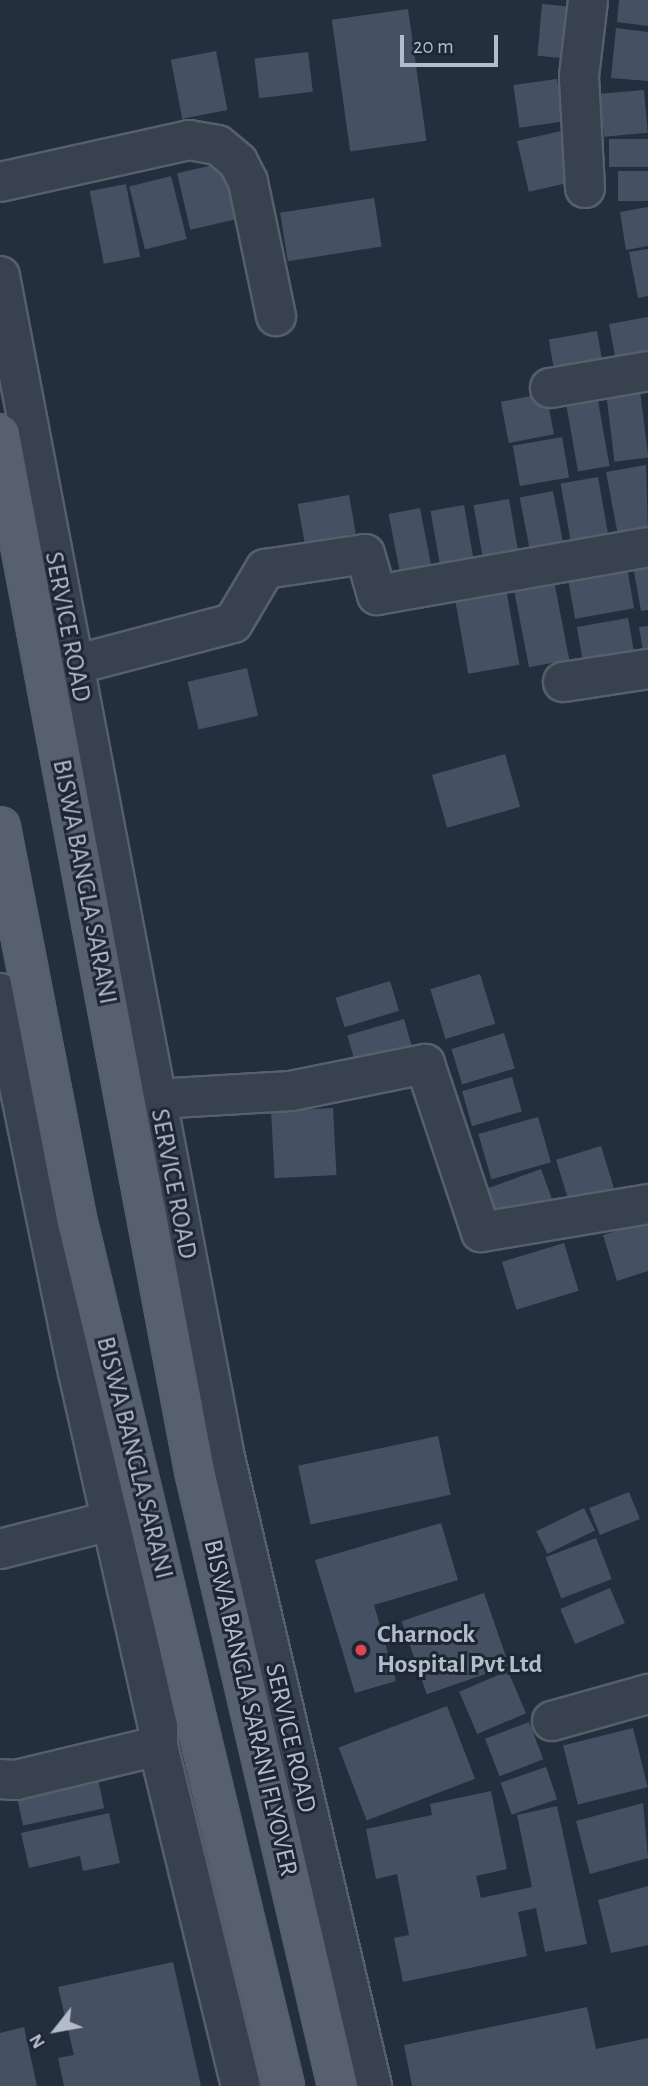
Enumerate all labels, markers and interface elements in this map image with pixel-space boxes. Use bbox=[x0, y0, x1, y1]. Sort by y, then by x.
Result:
scale bar bbox=[403, 21, 501, 65]
text: 20 m bbox=[413, 36, 454, 57]
street label: SERVICE ROAD bbox=[37, 549, 97, 705]
street label: BISWA BANGLA SARANI bbox=[45, 757, 123, 1007]
street label: SERVICE ROAD bbox=[143, 1106, 203, 1262]
street label: BISWA BANGLA SARANI bbox=[89, 1334, 179, 1582]
street label: BISWA BANGLA SARANI FLYOVER bbox=[196, 1537, 304, 1879]
place label: Charnock Hospital Pvt Ltd bbox=[377, 1619, 542, 1680]
marker: Charnock Hospital Pvt Ltd bbox=[351, 1640, 371, 1660]
street label: SERVICE ROAD bbox=[258, 1660, 322, 1816]
north arrow bbox=[21, 1995, 91, 2065]
text: N bbox=[26, 2031, 49, 2052]

